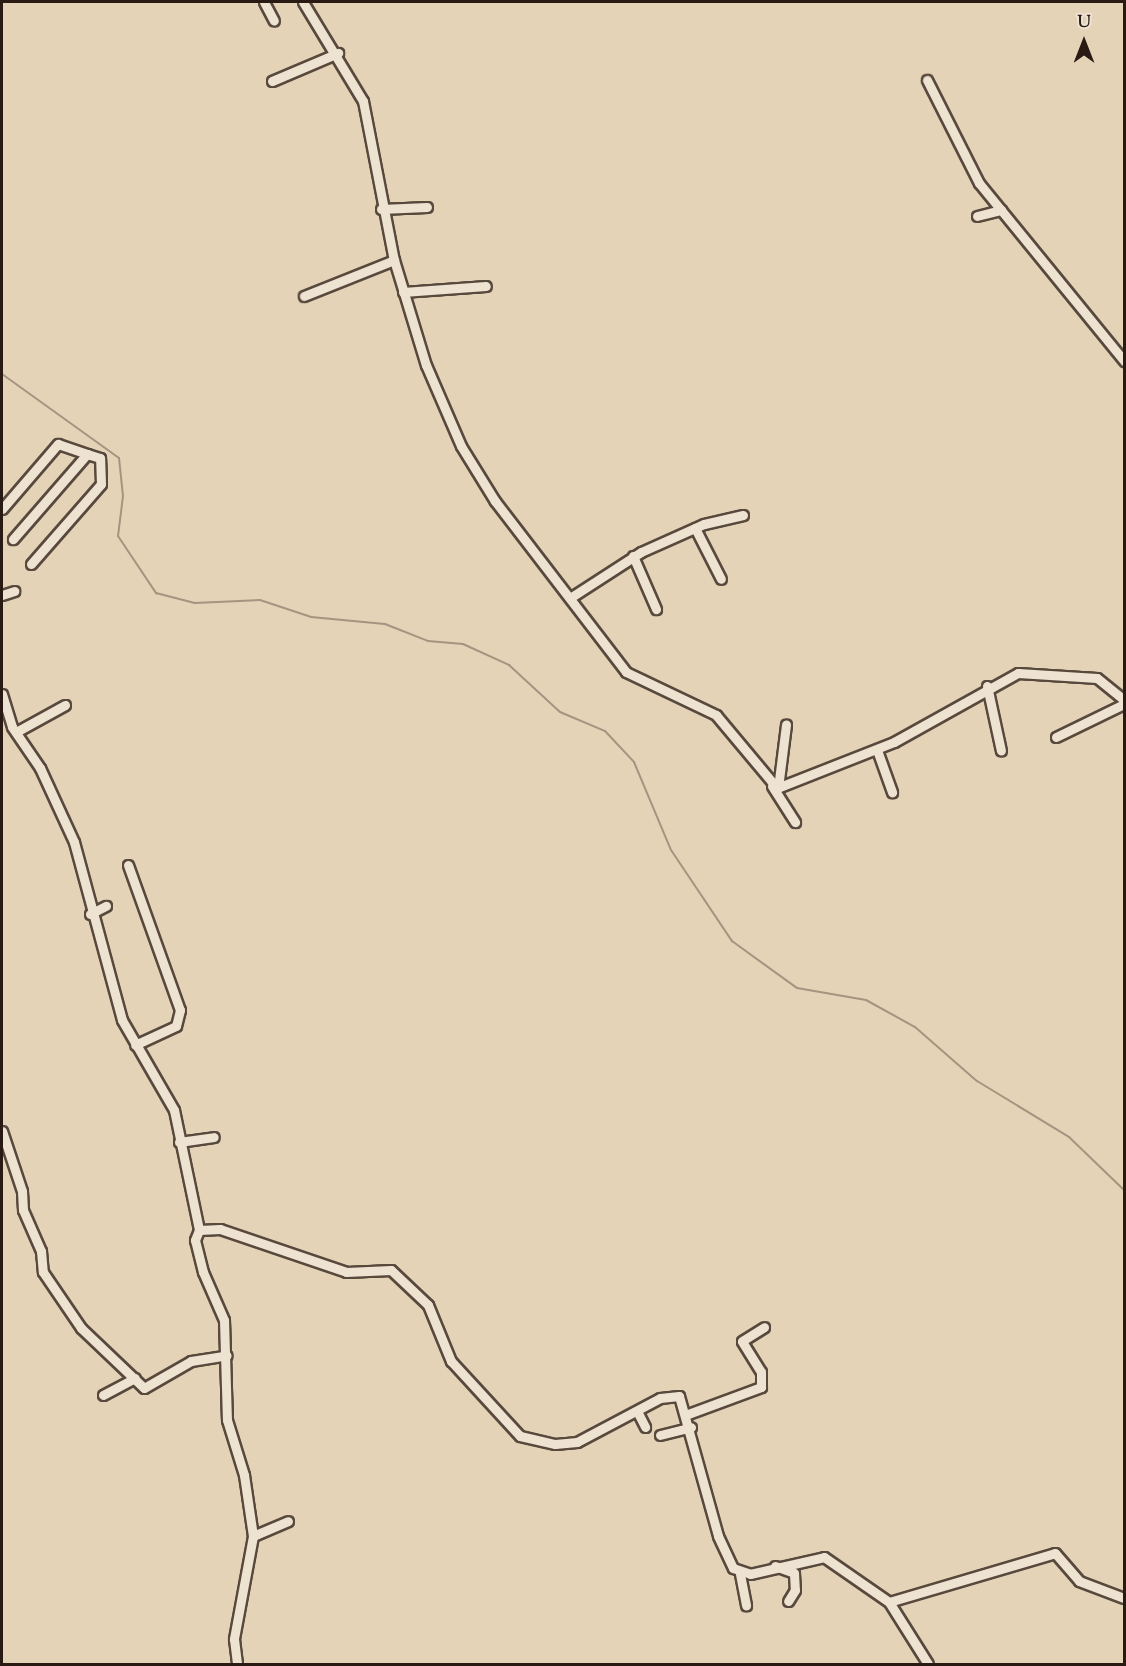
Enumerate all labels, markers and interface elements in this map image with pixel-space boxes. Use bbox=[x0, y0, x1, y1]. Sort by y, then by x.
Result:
north arrow bbox=[1054, 12, 1114, 72]
text: U bbox=[1077, 12, 1091, 35]

